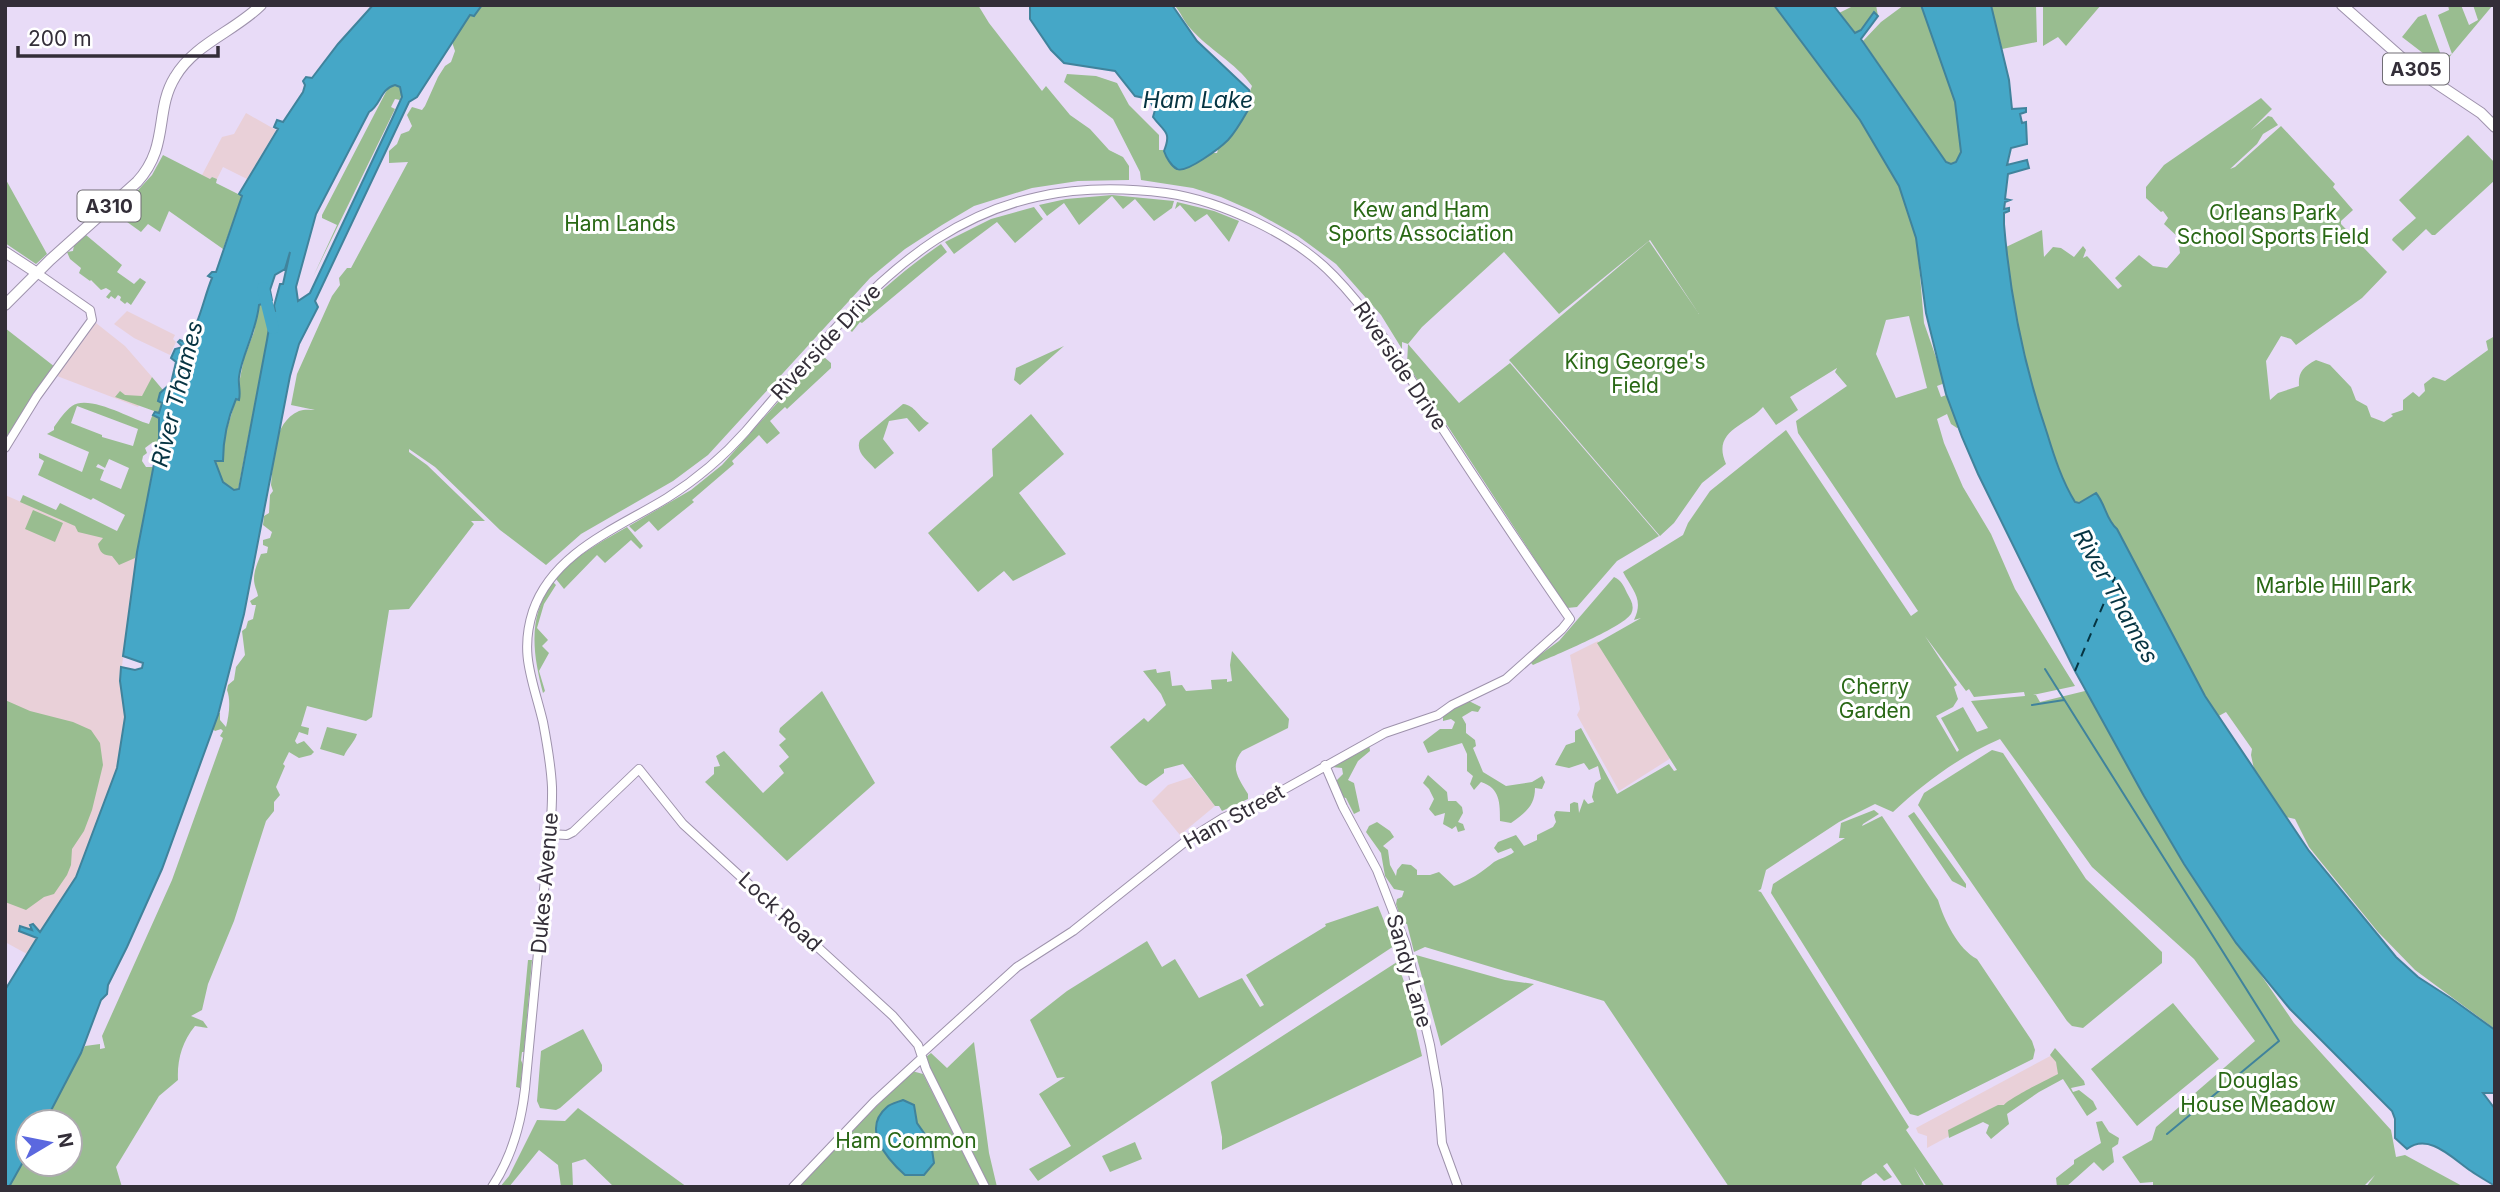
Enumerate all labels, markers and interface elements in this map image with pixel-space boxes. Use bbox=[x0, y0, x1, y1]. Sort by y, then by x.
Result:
scale bar bbox=[18, 14, 217, 58]
text: 200 m bbox=[28, 26, 92, 51]
road number: A305 bbox=[2383, 54, 2449, 85]
water label: Ham Lake bbox=[1143, 86, 1253, 114]
road number: A310 bbox=[78, 190, 140, 222]
park label: Kew and Ham Sports Association bbox=[1328, 197, 1514, 246]
park label: Orleans Park School Sports Field bbox=[2177, 200, 2369, 249]
park label: Ham Lands bbox=[564, 211, 676, 236]
street label: Riverside Drive bbox=[766, 278, 886, 405]
street label: Riverside Drive bbox=[1348, 297, 1453, 435]
water label: River Thames bbox=[145, 318, 209, 470]
park label: King George's Field bbox=[1565, 349, 1705, 398]
water label: River Thames bbox=[2068, 524, 2164, 668]
park label: Marble Hill Park bbox=[2256, 573, 2413, 598]
park label: Cherry Garden bbox=[1839, 674, 1911, 723]
street label: Ham Street bbox=[1179, 779, 1288, 854]
street label: Dukes Avenue bbox=[526, 811, 563, 955]
street label: Lock Road bbox=[734, 867, 827, 956]
street label: Sandy Lane bbox=[1381, 911, 1438, 1030]
park label: Douglas House Meadow bbox=[2180, 1068, 2336, 1117]
north arrow bbox=[14, 1108, 84, 1178]
park label: Ham Common bbox=[835, 1128, 977, 1153]
text: N bbox=[53, 1131, 78, 1149]

